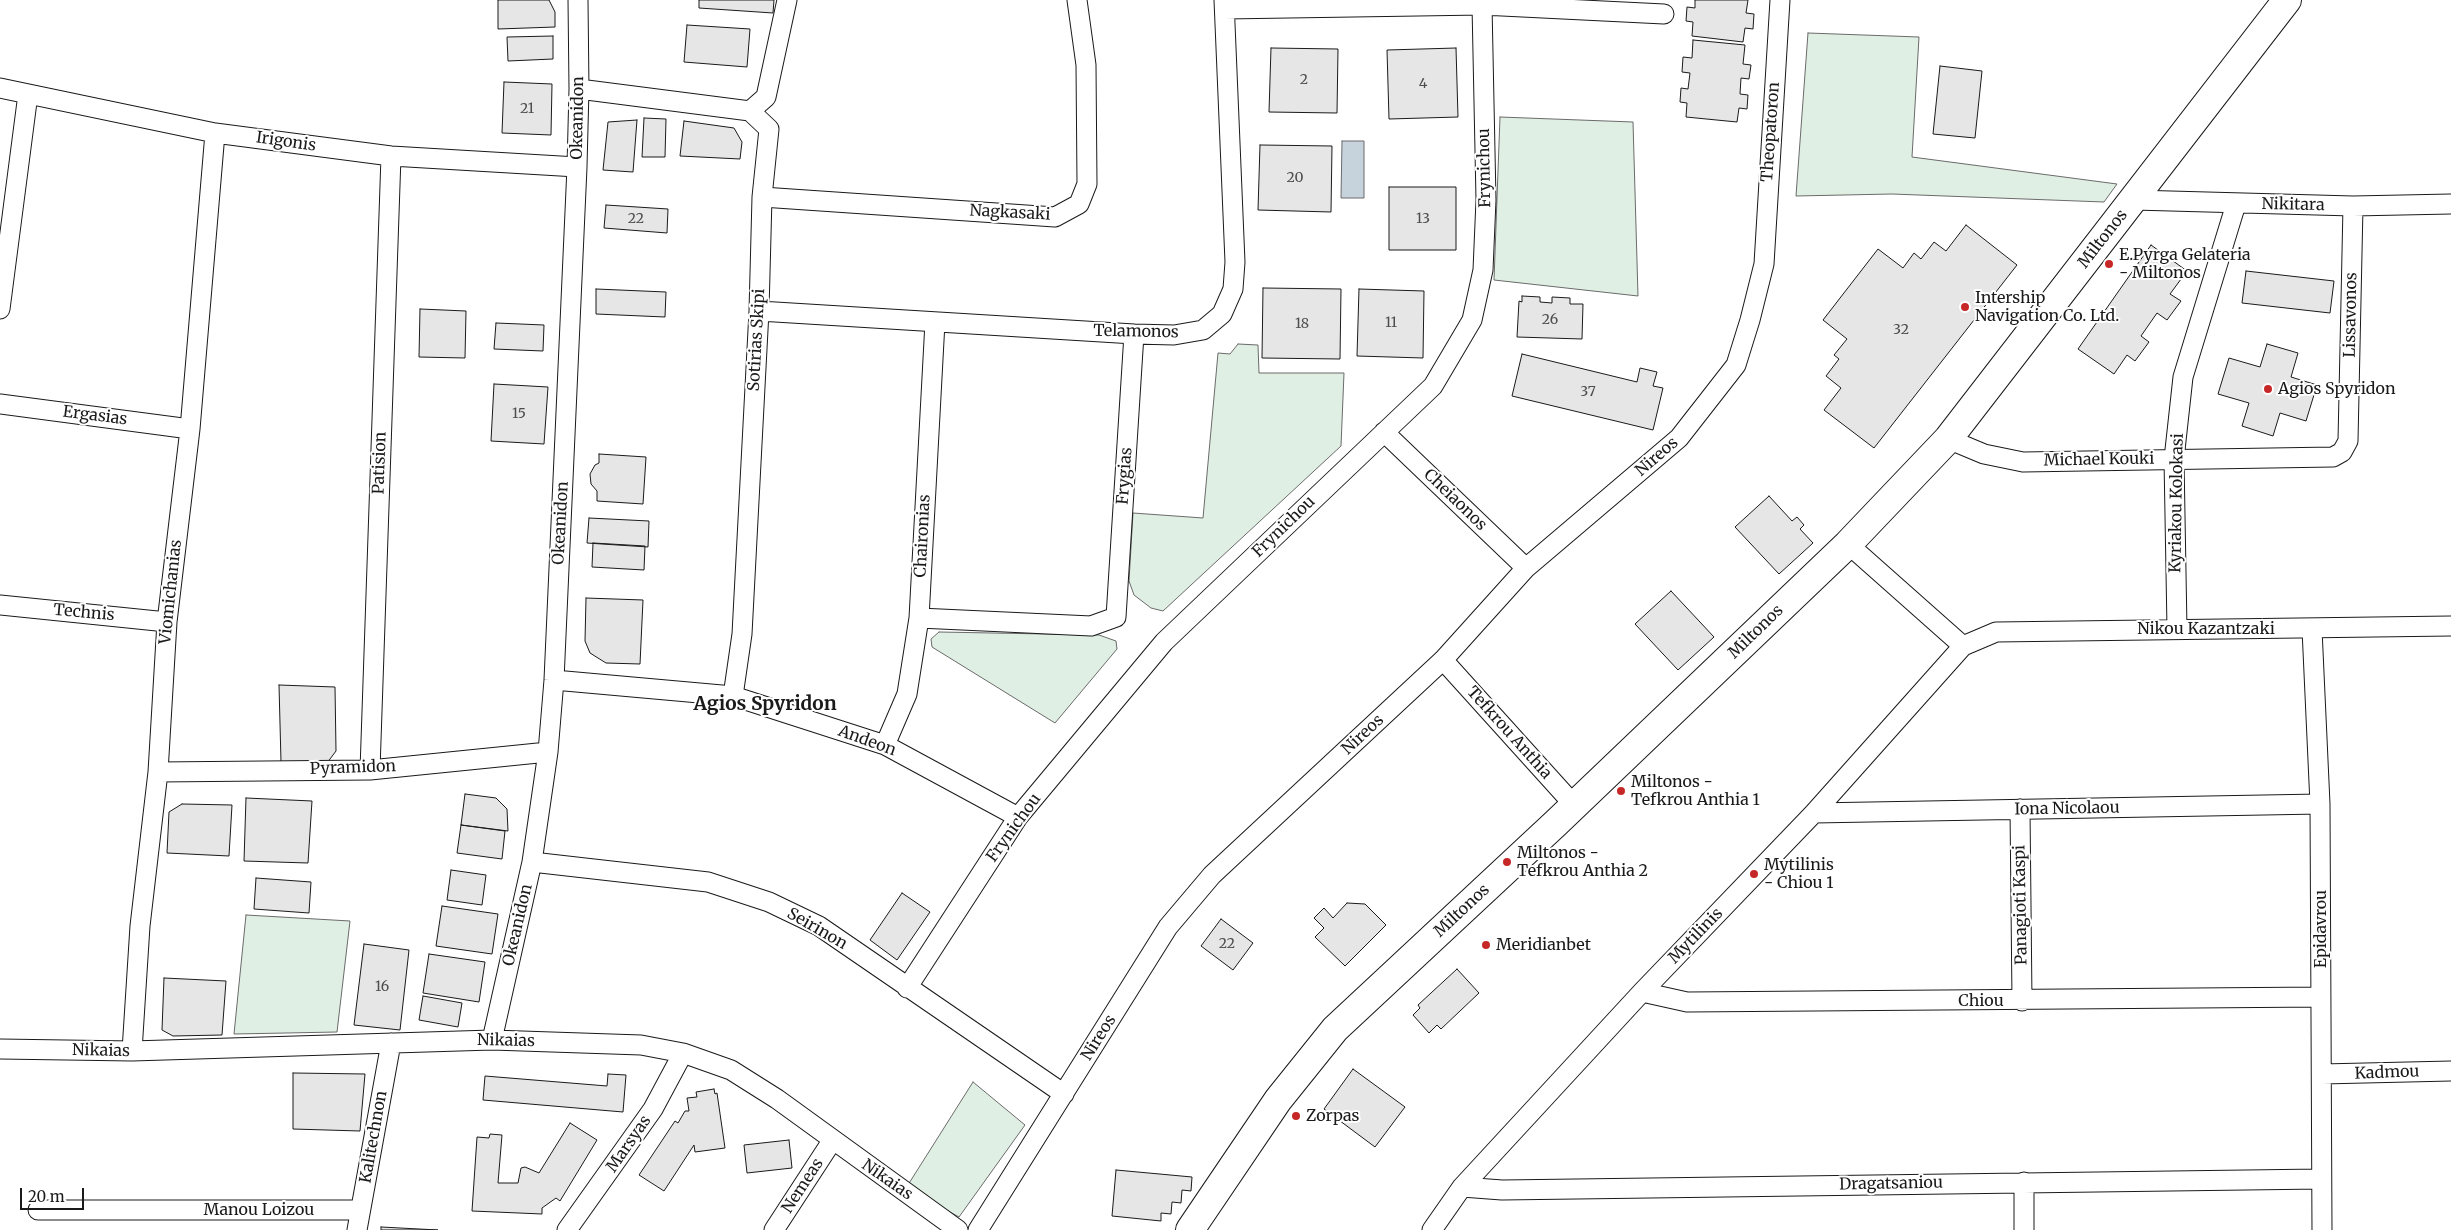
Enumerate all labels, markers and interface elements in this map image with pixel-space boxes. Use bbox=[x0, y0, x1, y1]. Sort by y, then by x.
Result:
house number: 2 bbox=[1300, 72, 1308, 88]
street label: Okeanidon bbox=[568, 76, 588, 160]
house number: 4 bbox=[1419, 76, 1427, 92]
street label: Theopatoron bbox=[1758, 81, 1784, 183]
house number: 21 bbox=[520, 101, 534, 117]
street label: Irigonis bbox=[255, 128, 317, 156]
street label: Frynichou bbox=[1475, 128, 1495, 208]
house number: 20 bbox=[1286, 170, 1304, 186]
street label: Nikitara bbox=[2261, 195, 2325, 215]
street label: Nagkasaki bbox=[969, 201, 1051, 225]
street label: Miltonos bbox=[2074, 206, 2132, 272]
house number: 22 bbox=[628, 211, 644, 227]
house number: 13 bbox=[1416, 211, 1430, 227]
place label: E.Pyrga Gelateria - Miltonos bbox=[2119, 245, 2251, 283]
marker: E.Pyrga Gelateria - Miltonos bbox=[2103, 258, 2115, 270]
street label: Lissavonos bbox=[2341, 272, 2361, 358]
street label: Sotirias Skipi bbox=[745, 288, 769, 392]
place label: Intership Navigation Co. Ltd. bbox=[1975, 288, 2119, 326]
marker: Intership Navigation Co. Ltd. bbox=[1959, 301, 1971, 313]
house number: 26 bbox=[1542, 312, 1558, 328]
house number: 11 bbox=[1385, 315, 1397, 331]
house number: 18 bbox=[1295, 316, 1309, 332]
street label: Telamonos bbox=[1093, 322, 1179, 342]
house number: 32 bbox=[1893, 322, 1909, 338]
place label: Agios Spyridon bbox=[2278, 379, 2395, 399]
marker: Agios Spyridon bbox=[2262, 383, 2274, 395]
house number: 37 bbox=[1580, 384, 1596, 400]
street label: Ergasias bbox=[62, 403, 128, 429]
house number: 15 bbox=[512, 406, 526, 422]
street label: Patision bbox=[369, 431, 391, 495]
street label: Nireos bbox=[1632, 433, 1682, 481]
street label: Kyriakou Kolokasi bbox=[2166, 433, 2188, 573]
street label: Frygias bbox=[1113, 447, 1137, 505]
street label: Michael Kouki bbox=[2043, 449, 2155, 471]
street label: Cheiaonos bbox=[1419, 465, 1491, 535]
street label: Okeanidon bbox=[549, 481, 573, 565]
street label: Frynichou bbox=[1249, 492, 1319, 562]
street label: Chaironias bbox=[911, 494, 935, 578]
street label: Viomichanias bbox=[156, 539, 186, 645]
street label: Technis bbox=[53, 601, 115, 625]
street label: Miltonos bbox=[1725, 601, 1787, 663]
street label: Nikou Kazantzaki bbox=[2137, 619, 2275, 639]
street label: Tefkrou Anthia bbox=[1462, 683, 1556, 783]
district label: Agios Spyridon bbox=[693, 694, 837, 716]
street label: Nireos bbox=[1338, 711, 1388, 759]
street label: Andeon bbox=[835, 722, 899, 760]
street label: Pyramidon bbox=[310, 757, 396, 779]
place label: Miltonos - Tefkrou Anthia 1 bbox=[1631, 772, 1760, 810]
marker: Miltonos - Tefkrou Anthia 1 bbox=[1615, 785, 1627, 797]
street label: Frynichou bbox=[983, 790, 1045, 866]
street label: Iona Nicolaou bbox=[2014, 798, 2120, 820]
place label: Miltonos - Tefkrou Anthia 2 bbox=[1517, 843, 1648, 881]
street label: Panagioti Kaspi bbox=[2010, 845, 2032, 965]
place label: Mytilinis - Chiou 1 bbox=[1764, 855, 1834, 893]
marker: Miltonos - Tefkrou Anthia 2 bbox=[1501, 856, 1513, 868]
marker: Mytilinis - Chiou 1 bbox=[1748, 868, 1760, 880]
street label: Miltonos bbox=[1430, 881, 1494, 941]
street label: Okeanidon bbox=[499, 882, 537, 968]
street label: Epidavrou bbox=[2311, 890, 2331, 968]
street label: Seirinon bbox=[784, 904, 850, 954]
street label: Mytilinis bbox=[1665, 904, 1727, 968]
place label: Meridianbet bbox=[1496, 935, 1591, 955]
house number: 22 bbox=[1219, 936, 1235, 952]
marker: Meridianbet bbox=[1480, 939, 1492, 951]
house number: 16 bbox=[375, 979, 389, 995]
street label: Chiou bbox=[1958, 991, 2004, 1011]
street label: Nireos bbox=[1078, 1012, 1120, 1064]
street label: Nikaias bbox=[477, 1031, 535, 1051]
street label: Nikaias bbox=[72, 1041, 130, 1061]
street label: Kadmou bbox=[2354, 1062, 2420, 1084]
street label: Kalitechnon bbox=[356, 1089, 392, 1185]
place label: Zorpas bbox=[1306, 1106, 1359, 1126]
marker: Zorpas bbox=[1290, 1110, 1302, 1122]
street label: Marsyas bbox=[603, 1112, 655, 1176]
street label: Nemeas bbox=[778, 1155, 828, 1217]
street label: Nikaias bbox=[858, 1156, 916, 1204]
street label: Dragatsaniou bbox=[1839, 1173, 1943, 1195]
scale bar bbox=[22, 1178, 86, 1210]
text: 20 m bbox=[28, 1187, 65, 1206]
street label: Manou Loizou bbox=[204, 1200, 314, 1220]

